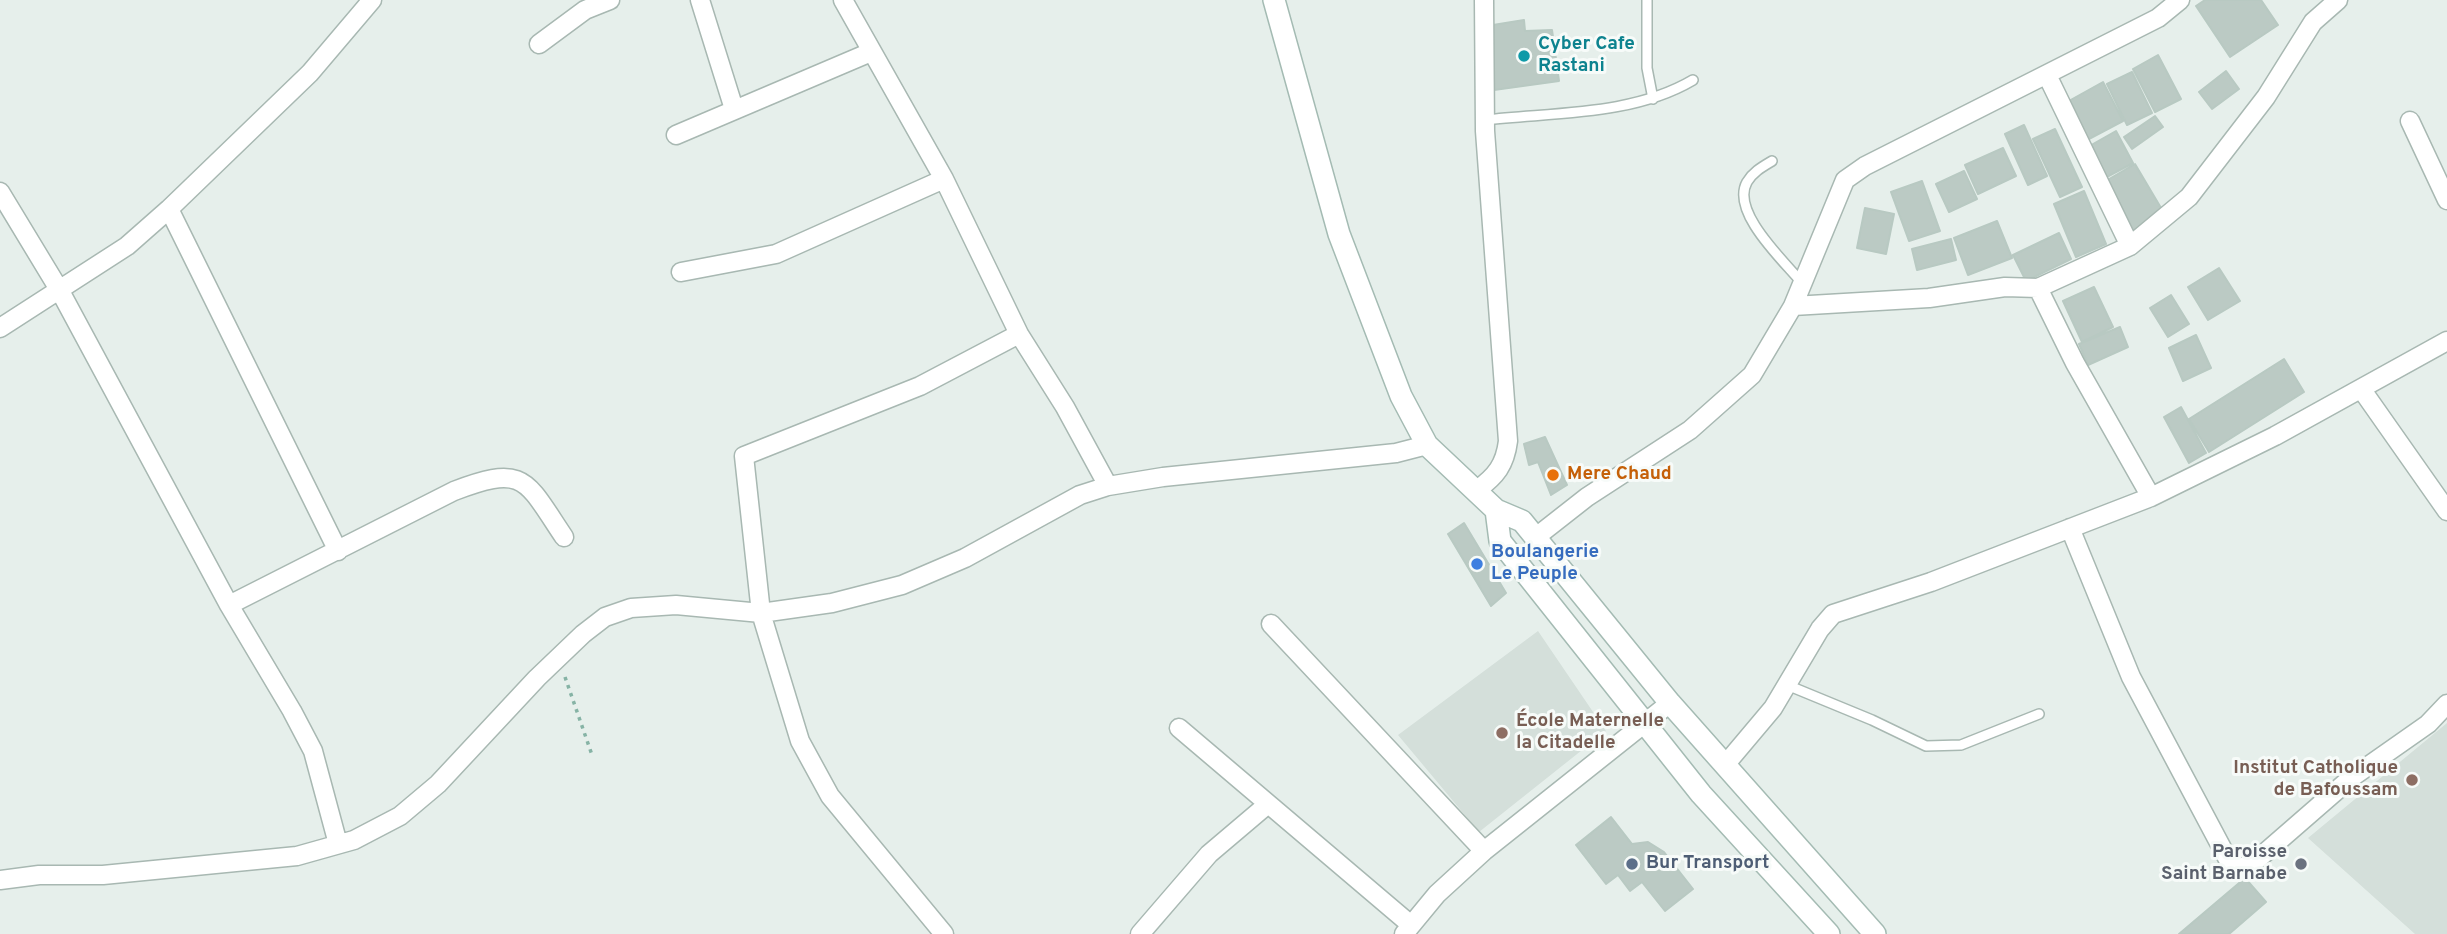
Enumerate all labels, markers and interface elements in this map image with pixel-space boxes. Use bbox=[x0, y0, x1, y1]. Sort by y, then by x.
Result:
place label: Cyber Cafe Rastani bbox=[1538, 34, 1635, 78]
marker: Cyber Cafe Rastani bbox=[1516, 48, 1532, 64]
place label: Mere Chaud bbox=[1567, 464, 1672, 486]
marker: Mere Chaud bbox=[1545, 467, 1561, 483]
place label: Boulangerie Le Peuple bbox=[1491, 542, 1599, 586]
marker: Boulangerie Le Peuple bbox=[1469, 556, 1485, 572]
place label: École Maternelle la Citadelle bbox=[1516, 711, 1664, 755]
marker: École Maternelle la Citadelle bbox=[1494, 725, 1510, 741]
place label: Institut Catholique de Bafoussam bbox=[2233, 758, 2398, 802]
marker: Institut Catholique de Bafoussam bbox=[2404, 772, 2420, 788]
place label: Paroisse Saint Barnabe bbox=[2161, 842, 2287, 886]
place label: Bur Transport bbox=[1646, 853, 1769, 875]
marker: Bur Transport bbox=[1624, 856, 1640, 872]
marker: Paroisse Saint Barnabe bbox=[2293, 856, 2309, 872]

